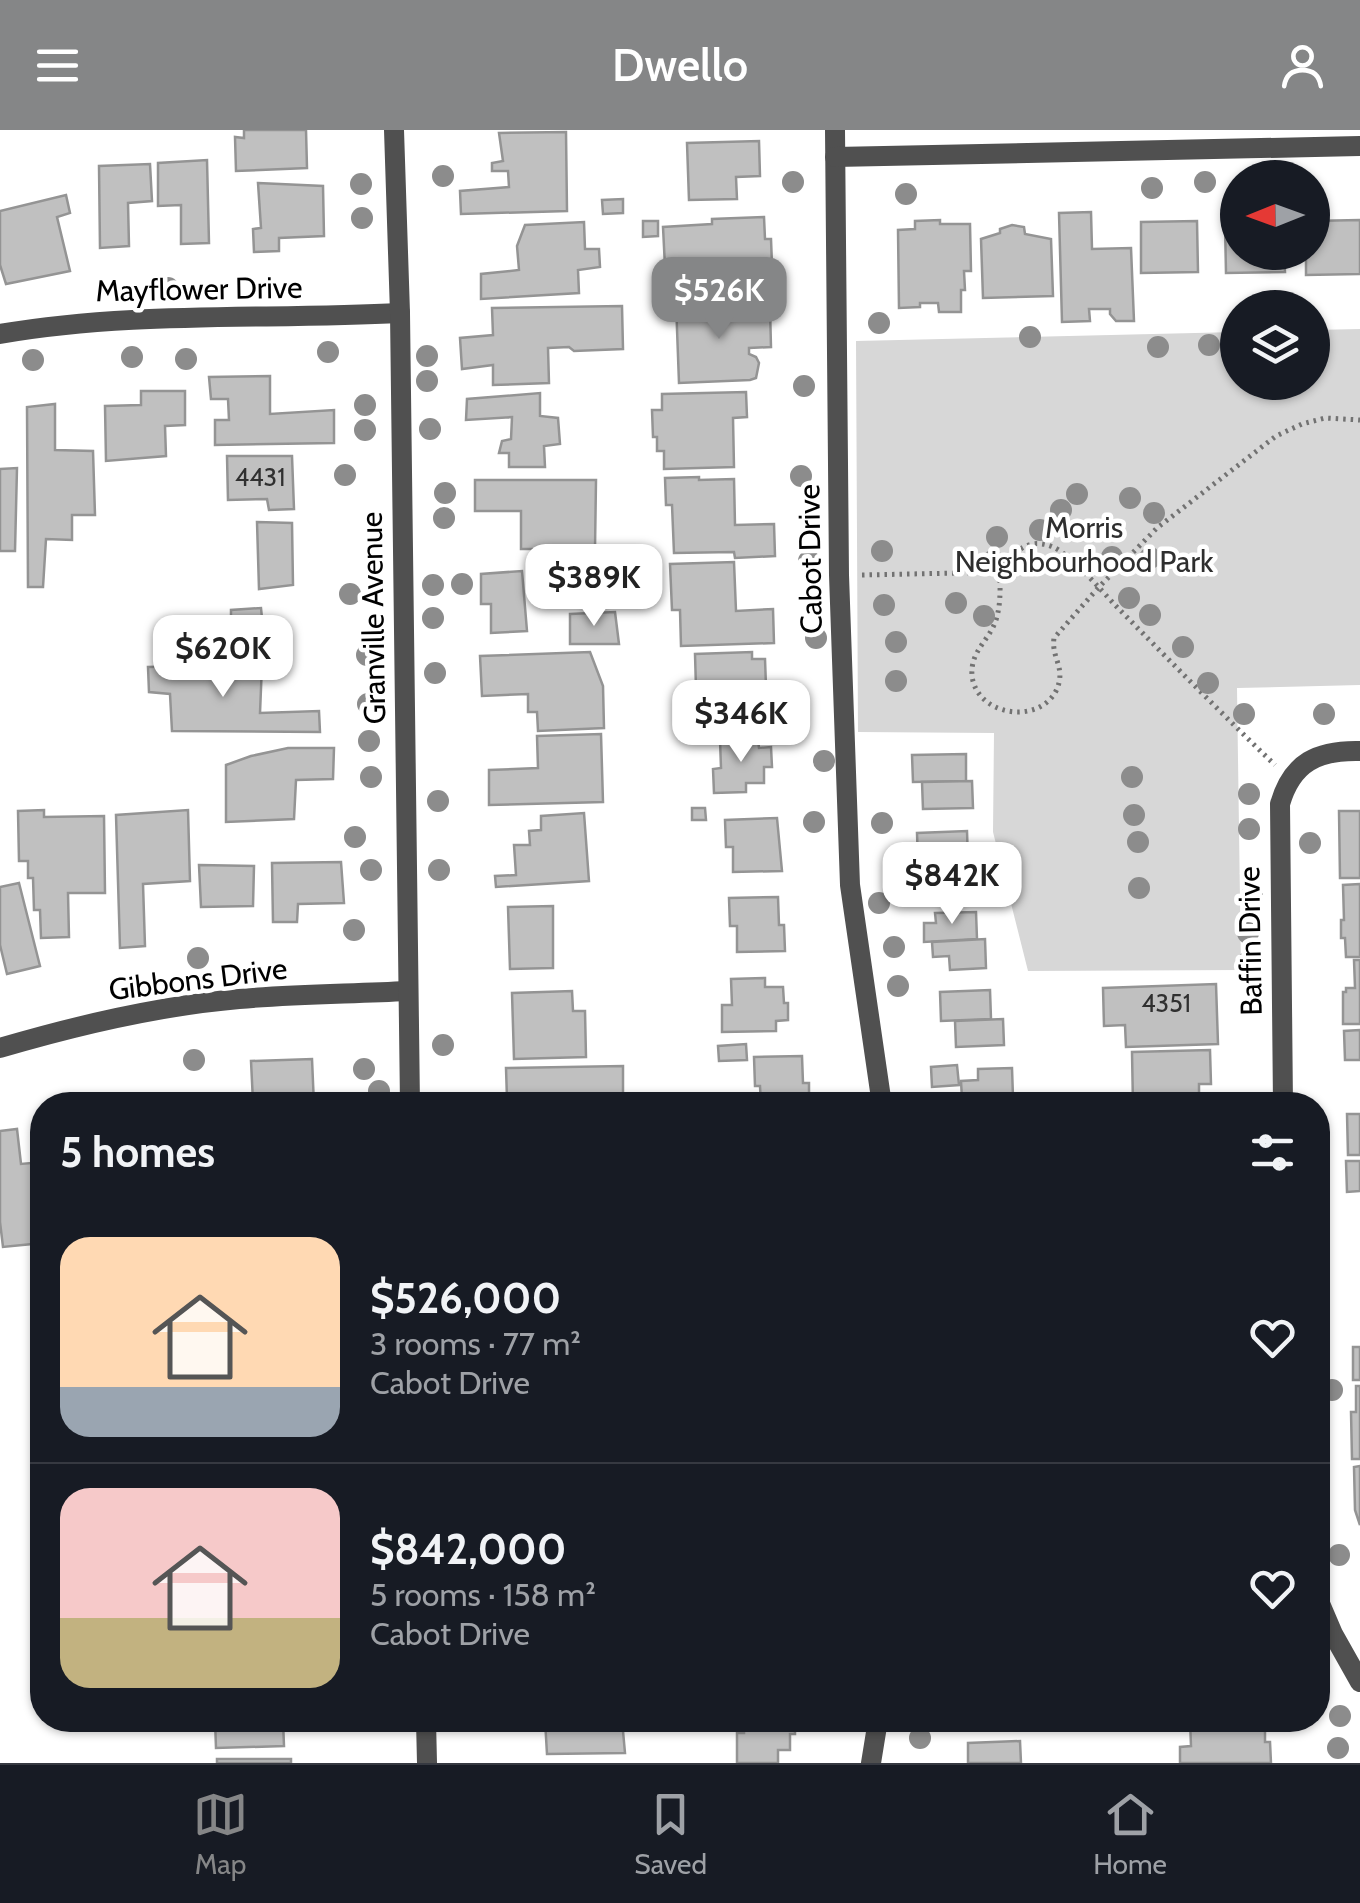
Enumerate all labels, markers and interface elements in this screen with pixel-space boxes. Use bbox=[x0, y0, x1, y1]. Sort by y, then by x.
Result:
icon: menu bbox=[30, 38, 85, 93]
text: Dwello bbox=[612, 38, 748, 92]
icon: person bbox=[1275, 38, 1330, 93]
north arrow bbox=[1220, 160, 1330, 270]
map controls bbox=[1220, 160, 1330, 400]
pin: $526K bbox=[649, 257, 789, 342]
street label: Mayflower Drive bbox=[95, 269, 303, 309]
text: $526K bbox=[674, 270, 764, 309]
button: layers bbox=[1220, 290, 1330, 400]
house number: 4431 bbox=[235, 462, 285, 492]
street label: Cabot Drive bbox=[790, 484, 830, 634]
park label: Morris Neighbourhood Park bbox=[955, 509, 1214, 580]
street label: Granville Avenue bbox=[353, 511, 393, 725]
pin: $389K bbox=[524, 544, 664, 629]
text: $389K bbox=[547, 557, 641, 596]
pin: $620K bbox=[153, 615, 293, 700]
text: $620K bbox=[175, 628, 271, 667]
pin: $346K bbox=[671, 680, 811, 765]
text: $346K bbox=[694, 693, 788, 732]
pin: $842K bbox=[882, 842, 1022, 927]
text: $842K bbox=[905, 855, 999, 894]
street label: Baffin Drive bbox=[1230, 866, 1270, 1016]
street label: Gibbons Drive bbox=[107, 950, 289, 1008]
house number: 4351 bbox=[1141, 988, 1191, 1018]
icon: filters bbox=[1245, 1125, 1300, 1180]
text: 5 homes bbox=[60, 1126, 215, 1178]
text: $526,000 bbox=[370, 1272, 561, 1324]
icon: home bbox=[140, 1277, 260, 1397]
icon: heart bbox=[1245, 1310, 1300, 1365]
text: 3 rooms · 77 m² bbox=[370, 1324, 581, 1363]
text: Cabot Drive bbox=[370, 1363, 530, 1402]
text: $842,000 bbox=[370, 1523, 566, 1575]
icon: home bbox=[140, 1528, 260, 1648]
icon: heart bbox=[1245, 1561, 1300, 1616]
text: 5 rooms · 158 m² bbox=[370, 1575, 596, 1614]
text: Cabot Drive bbox=[370, 1614, 530, 1653]
tab: Map bbox=[193, 1787, 248, 1881]
tab: Saved bbox=[634, 1787, 707, 1881]
tab: Home bbox=[1093, 1787, 1167, 1881]

